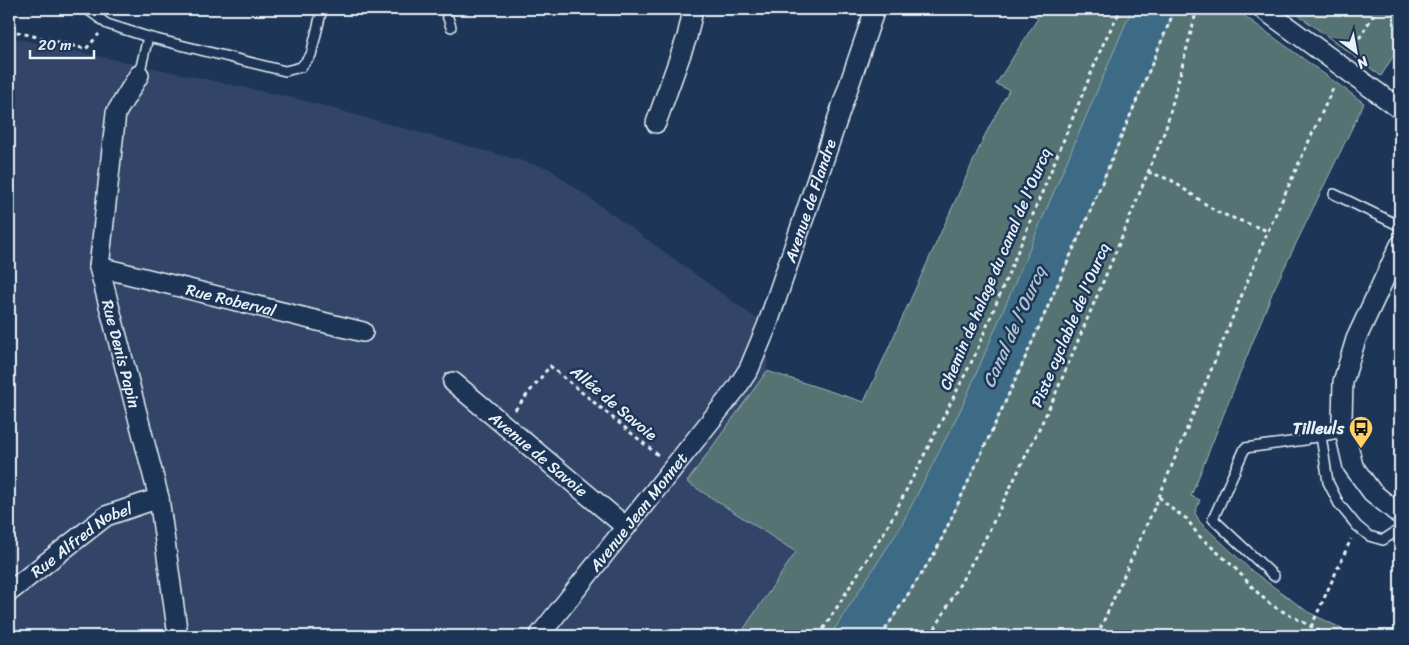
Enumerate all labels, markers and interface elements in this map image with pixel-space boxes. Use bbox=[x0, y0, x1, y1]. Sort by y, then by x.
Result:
scale bar bbox=[30, 28, 94, 60]
north arrow bbox=[1332, 28, 1382, 78]
text: 20 m bbox=[38, 32, 72, 58]
text: N bbox=[1352, 49, 1374, 76]
street label: Avenue de Flandre bbox=[775, 135, 844, 267]
street label: Chemin de halage du canal de l'Ourcq bbox=[931, 143, 1059, 395]
street label: Piste cyclable de l'Ourcq bbox=[1022, 238, 1118, 412]
water label: Canal de l'Ourcq bbox=[973, 259, 1056, 393]
street label: Rue Roberval bbox=[183, 274, 280, 325]
street label: Rue Denis Papin bbox=[94, 296, 150, 412]
street label: Allée de Savoie bbox=[563, 357, 664, 449]
street label: Avenue de Savoie bbox=[482, 403, 595, 504]
place label: Tilleuls bbox=[1293, 414, 1345, 443]
bus stop icon: Tilleuls bbox=[1348, 415, 1374, 449]
street label: Avenue Jean Monnet bbox=[581, 446, 695, 579]
street label: Rue Alfred Nobel bbox=[24, 493, 137, 585]

